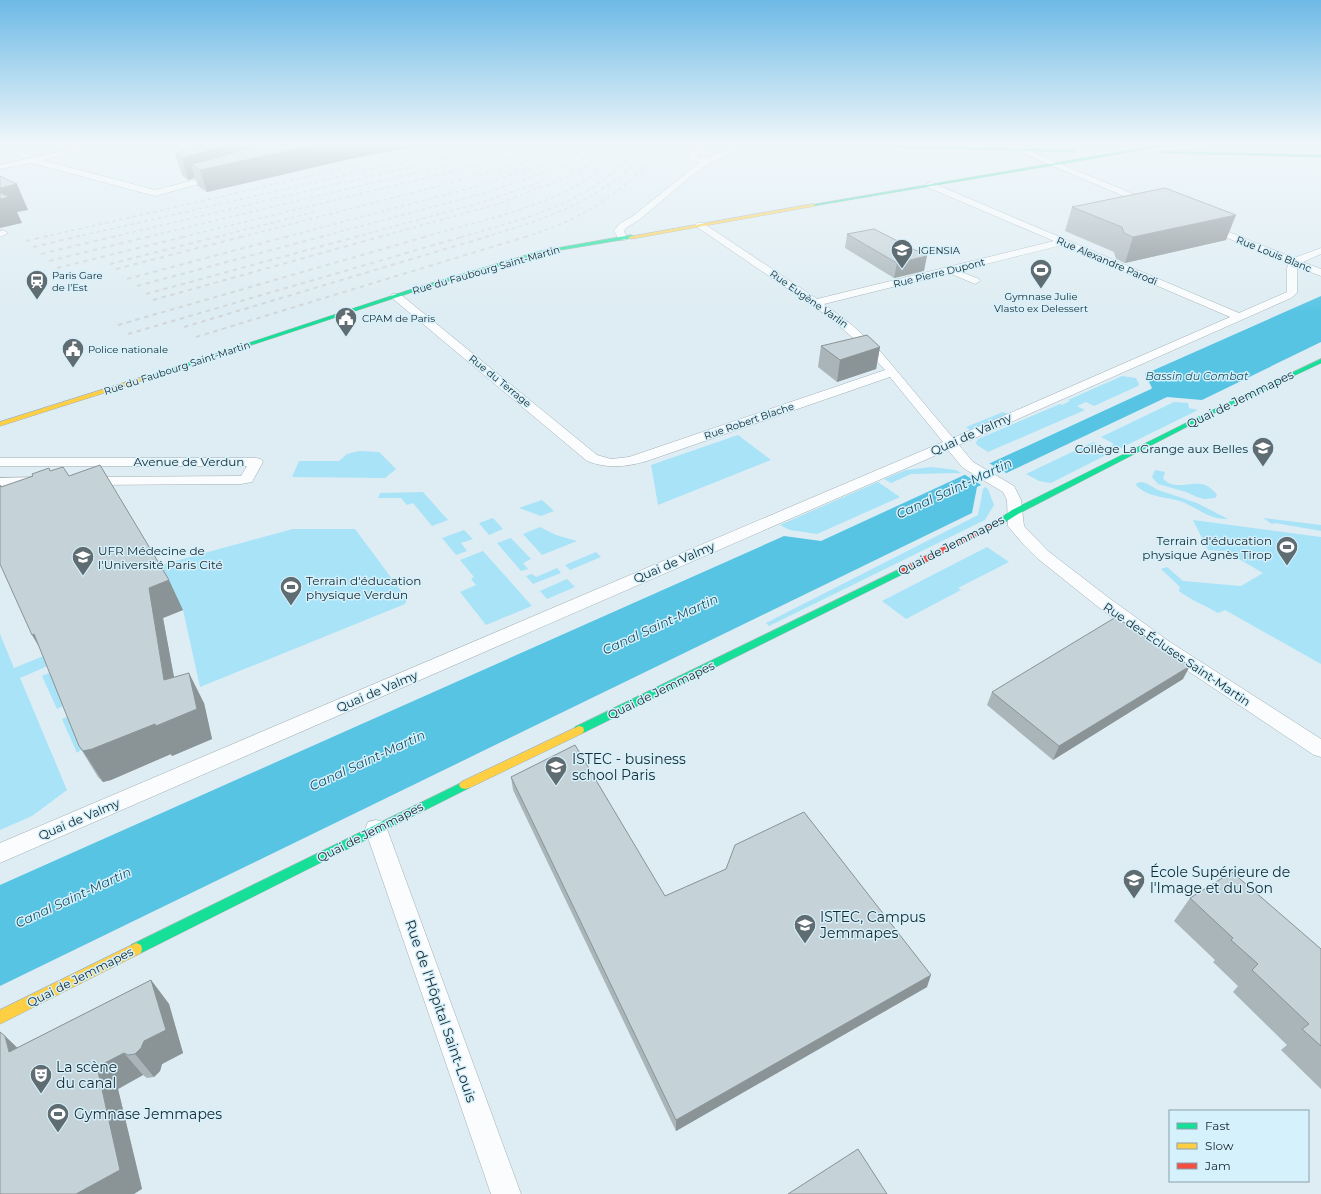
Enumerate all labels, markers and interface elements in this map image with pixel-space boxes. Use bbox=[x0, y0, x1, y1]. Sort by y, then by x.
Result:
street label: Rue Louis Blanc bbox=[1234, 233, 1314, 275]
street label: Rue Alexandre Parodi bbox=[1055, 234, 1159, 288]
school or university icon: IGENSIA bbox=[889, 237, 915, 270]
street label: Rue du Faubourg Saint-Martin bbox=[411, 243, 561, 297]
place label: IGENSIA bbox=[918, 244, 961, 257]
street label: Rue Pierre Dupont bbox=[892, 255, 986, 291]
sports icon: Gymnase Julie Vlasto ex Delessert bbox=[1028, 257, 1054, 290]
street label: Rue Eugène Varlin bbox=[767, 267, 851, 331]
station icon: Paris Gare de l'Est bbox=[24, 268, 50, 301]
place label: Paris Gare de l'Est bbox=[52, 269, 103, 294]
place label: Gymnase Julie Vlasto ex Delessert bbox=[994, 290, 1088, 315]
public building icon: CPAM de Paris bbox=[333, 305, 359, 338]
place label: CPAM de Paris bbox=[362, 312, 435, 325]
public building icon: Police nationale bbox=[60, 336, 86, 369]
street label: Rue du Faubourg Saint-Martin bbox=[102, 338, 252, 398]
place label: Police nationale bbox=[88, 343, 168, 356]
street label: Rue du Terrage bbox=[466, 352, 534, 410]
street label: Quai de Jemmapes bbox=[1184, 367, 1296, 431]
water label: Bassin du Combat bbox=[1145, 369, 1249, 383]
street label: Rue Robert Blache bbox=[702, 400, 796, 442]
street label: Quai de Valmy bbox=[928, 409, 1014, 459]
school or university icon: Collège La Grange aux Belles bbox=[1250, 435, 1276, 468]
place label: Collège La Grange aux Belles bbox=[1075, 441, 1248, 456]
street label: Avenue de Verdun bbox=[134, 454, 244, 469]
water label: Canal Saint-Martin bbox=[894, 454, 1014, 522]
street label: Quai de Jemmapes bbox=[895, 512, 1007, 578]
place label: Terrain d'éducation physique Agnès Tirop bbox=[1142, 533, 1272, 562]
sports icon: Terrain d'éducation physique Agnès Tirop bbox=[1274, 534, 1300, 567]
street label: Quai de Valmy bbox=[631, 538, 717, 586]
place label: UFR Médecine de l'Université Paris Cité bbox=[98, 543, 223, 572]
school or university icon: UFR Médecine de l'Université Paris Cité bbox=[70, 544, 96, 577]
place label: Terrain d'éducation physique Verdun bbox=[306, 573, 421, 602]
sports icon: Terrain d'éducation physique Verdun bbox=[278, 574, 304, 607]
water label: Canal Saint-Martin bbox=[600, 590, 720, 658]
street label: Rue des Écluses Saint-Martin bbox=[1101, 599, 1253, 709]
street label: Quai de Jemmapes bbox=[605, 658, 717, 722]
street label: Quai de Valmy bbox=[334, 667, 420, 715]
water label: Canal Saint-Martin bbox=[307, 726, 427, 794]
place label: ISTEC - business school Paris bbox=[572, 750, 686, 784]
school or university icon: ISTEC - business school Paris bbox=[543, 754, 569, 787]
street label: Quai de Valmy bbox=[36, 795, 122, 843]
street label: Quai de Jemmapes bbox=[314, 799, 426, 865]
water label: Canal Saint-Martin bbox=[13, 863, 133, 931]
place label: École Supérieure de l'Image et du Son bbox=[1150, 863, 1290, 897]
school or university icon: École Supérieure de l'Image et du Son bbox=[1121, 867, 1147, 900]
place label: ISTEC, Campus Jemmapes bbox=[819, 908, 926, 942]
school or university icon: ISTEC, Campus Jemmapes bbox=[792, 912, 818, 945]
street label: Rue de l'Hôpital Saint-Louis bbox=[401, 917, 481, 1105]
street label: Quai de Jemmapes bbox=[24, 944, 136, 1010]
place label: La scène du canal bbox=[56, 1058, 117, 1092]
theatre icon: La scène du canal bbox=[28, 1062, 54, 1095]
sports icon: Gymnase Jemmapes bbox=[45, 1101, 71, 1134]
place label: Gymnase Jemmapes bbox=[74, 1105, 222, 1123]
legend bbox=[1169, 1110, 1309, 1182]
text: Fast bbox=[1205, 1118, 1230, 1133]
text: Slow bbox=[1205, 1138, 1234, 1153]
text: Jam bbox=[1204, 1158, 1231, 1173]

